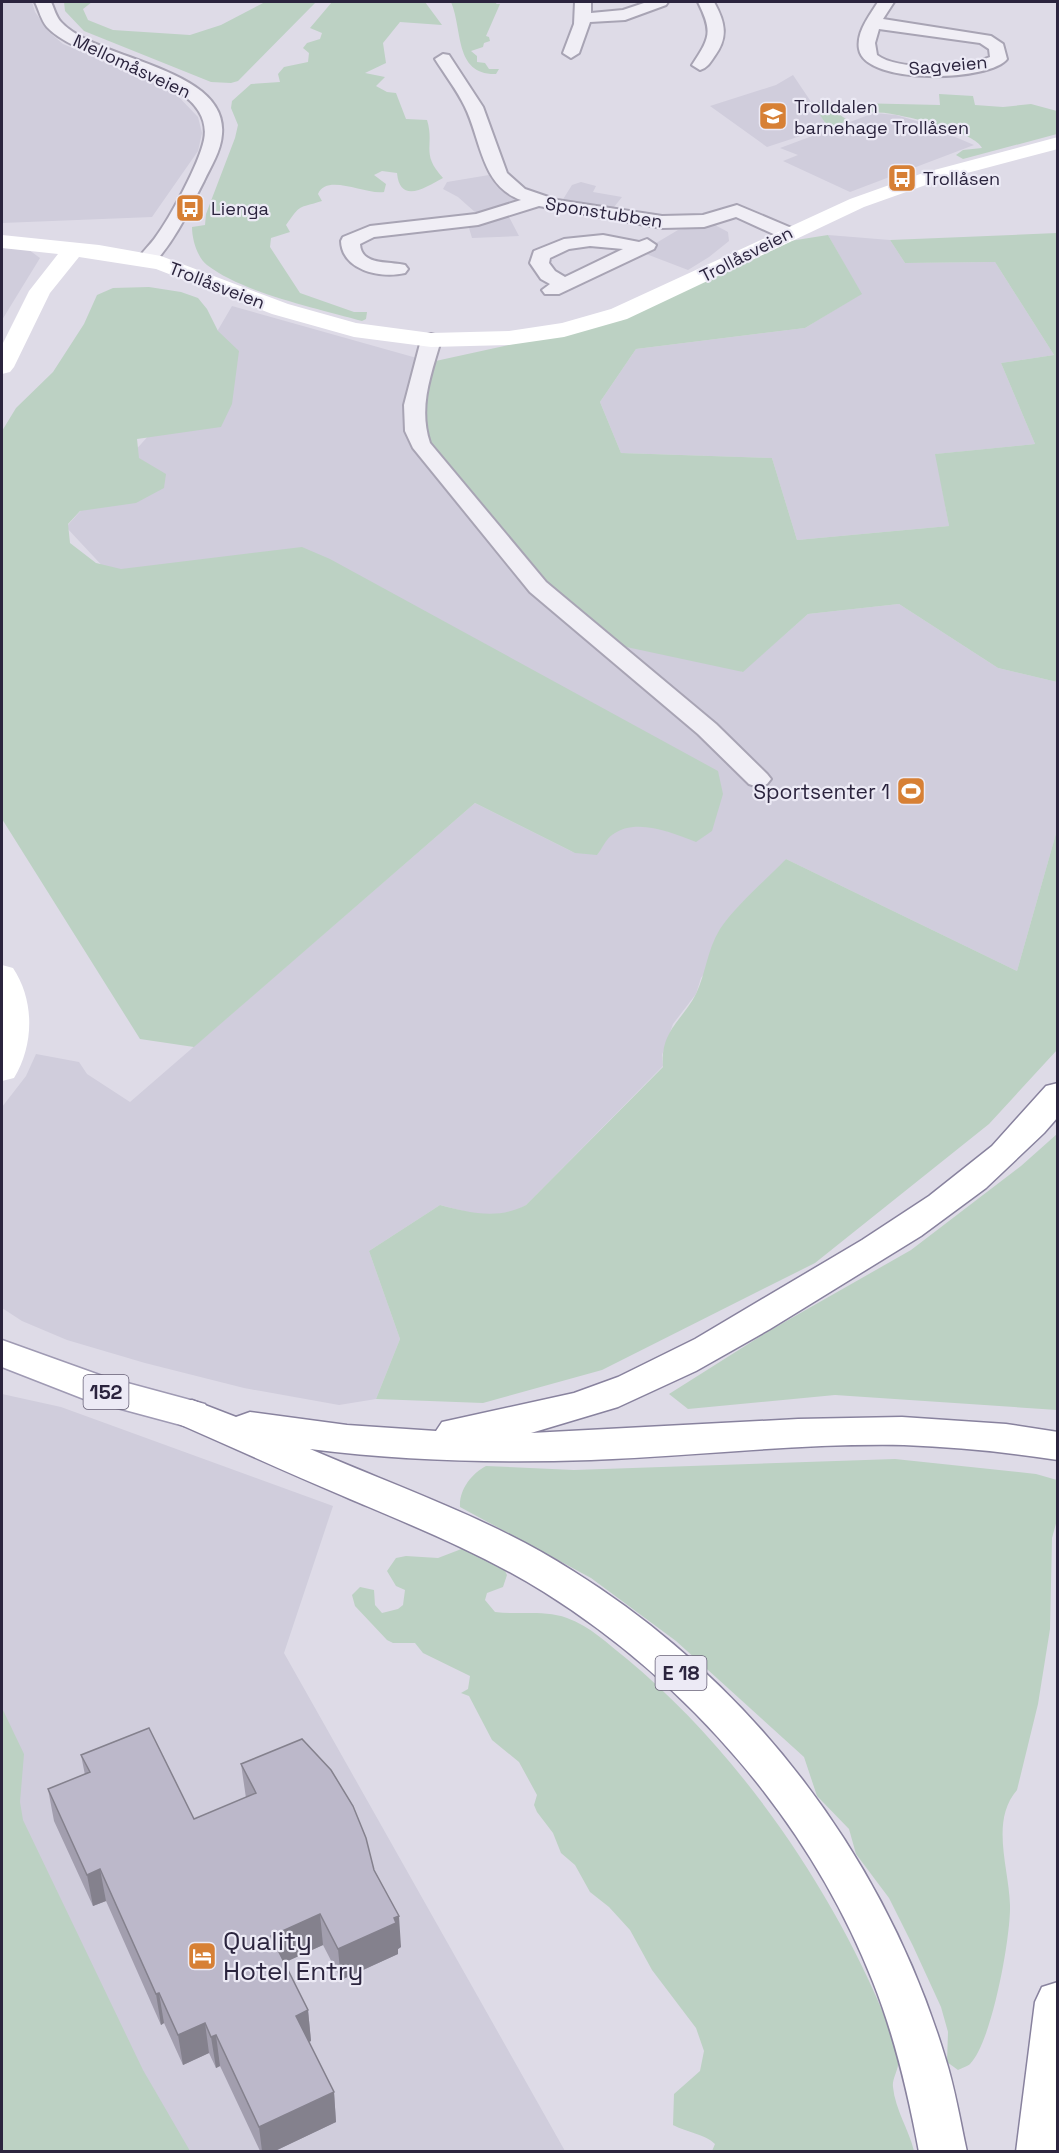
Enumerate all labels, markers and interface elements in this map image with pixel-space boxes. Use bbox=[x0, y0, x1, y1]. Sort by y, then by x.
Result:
street label: Mellomåsveien bbox=[70, 29, 194, 103]
street label: Sagveien bbox=[908, 50, 988, 80]
place label: Trolldalen barnehage Trollåsen bbox=[794, 95, 969, 139]
school or university icon: Trolldalen barnehage Trollåsen bbox=[757, 100, 789, 132]
bus stop icon: Trollåsen bbox=[886, 162, 918, 194]
place label: Trollåsen bbox=[923, 167, 1000, 190]
street label: Sponstubben bbox=[544, 191, 664, 233]
bus stop icon: Lienga bbox=[174, 192, 206, 224]
place label: Lienga bbox=[211, 197, 269, 220]
street label: Trollåsveien bbox=[696, 221, 796, 287]
street label: Trollåsveien bbox=[166, 256, 268, 314]
sports icon: Sportsenter 1 bbox=[895, 775, 927, 807]
place label: Sportsenter 1 bbox=[753, 778, 890, 805]
road number: 152 bbox=[84, 1375, 128, 1409]
road number: E 18 bbox=[656, 1656, 706, 1690]
place label: Quality Hotel Entry bbox=[223, 1924, 363, 1988]
hotel icon: Quality Hotel Entry bbox=[186, 1940, 218, 1972]

